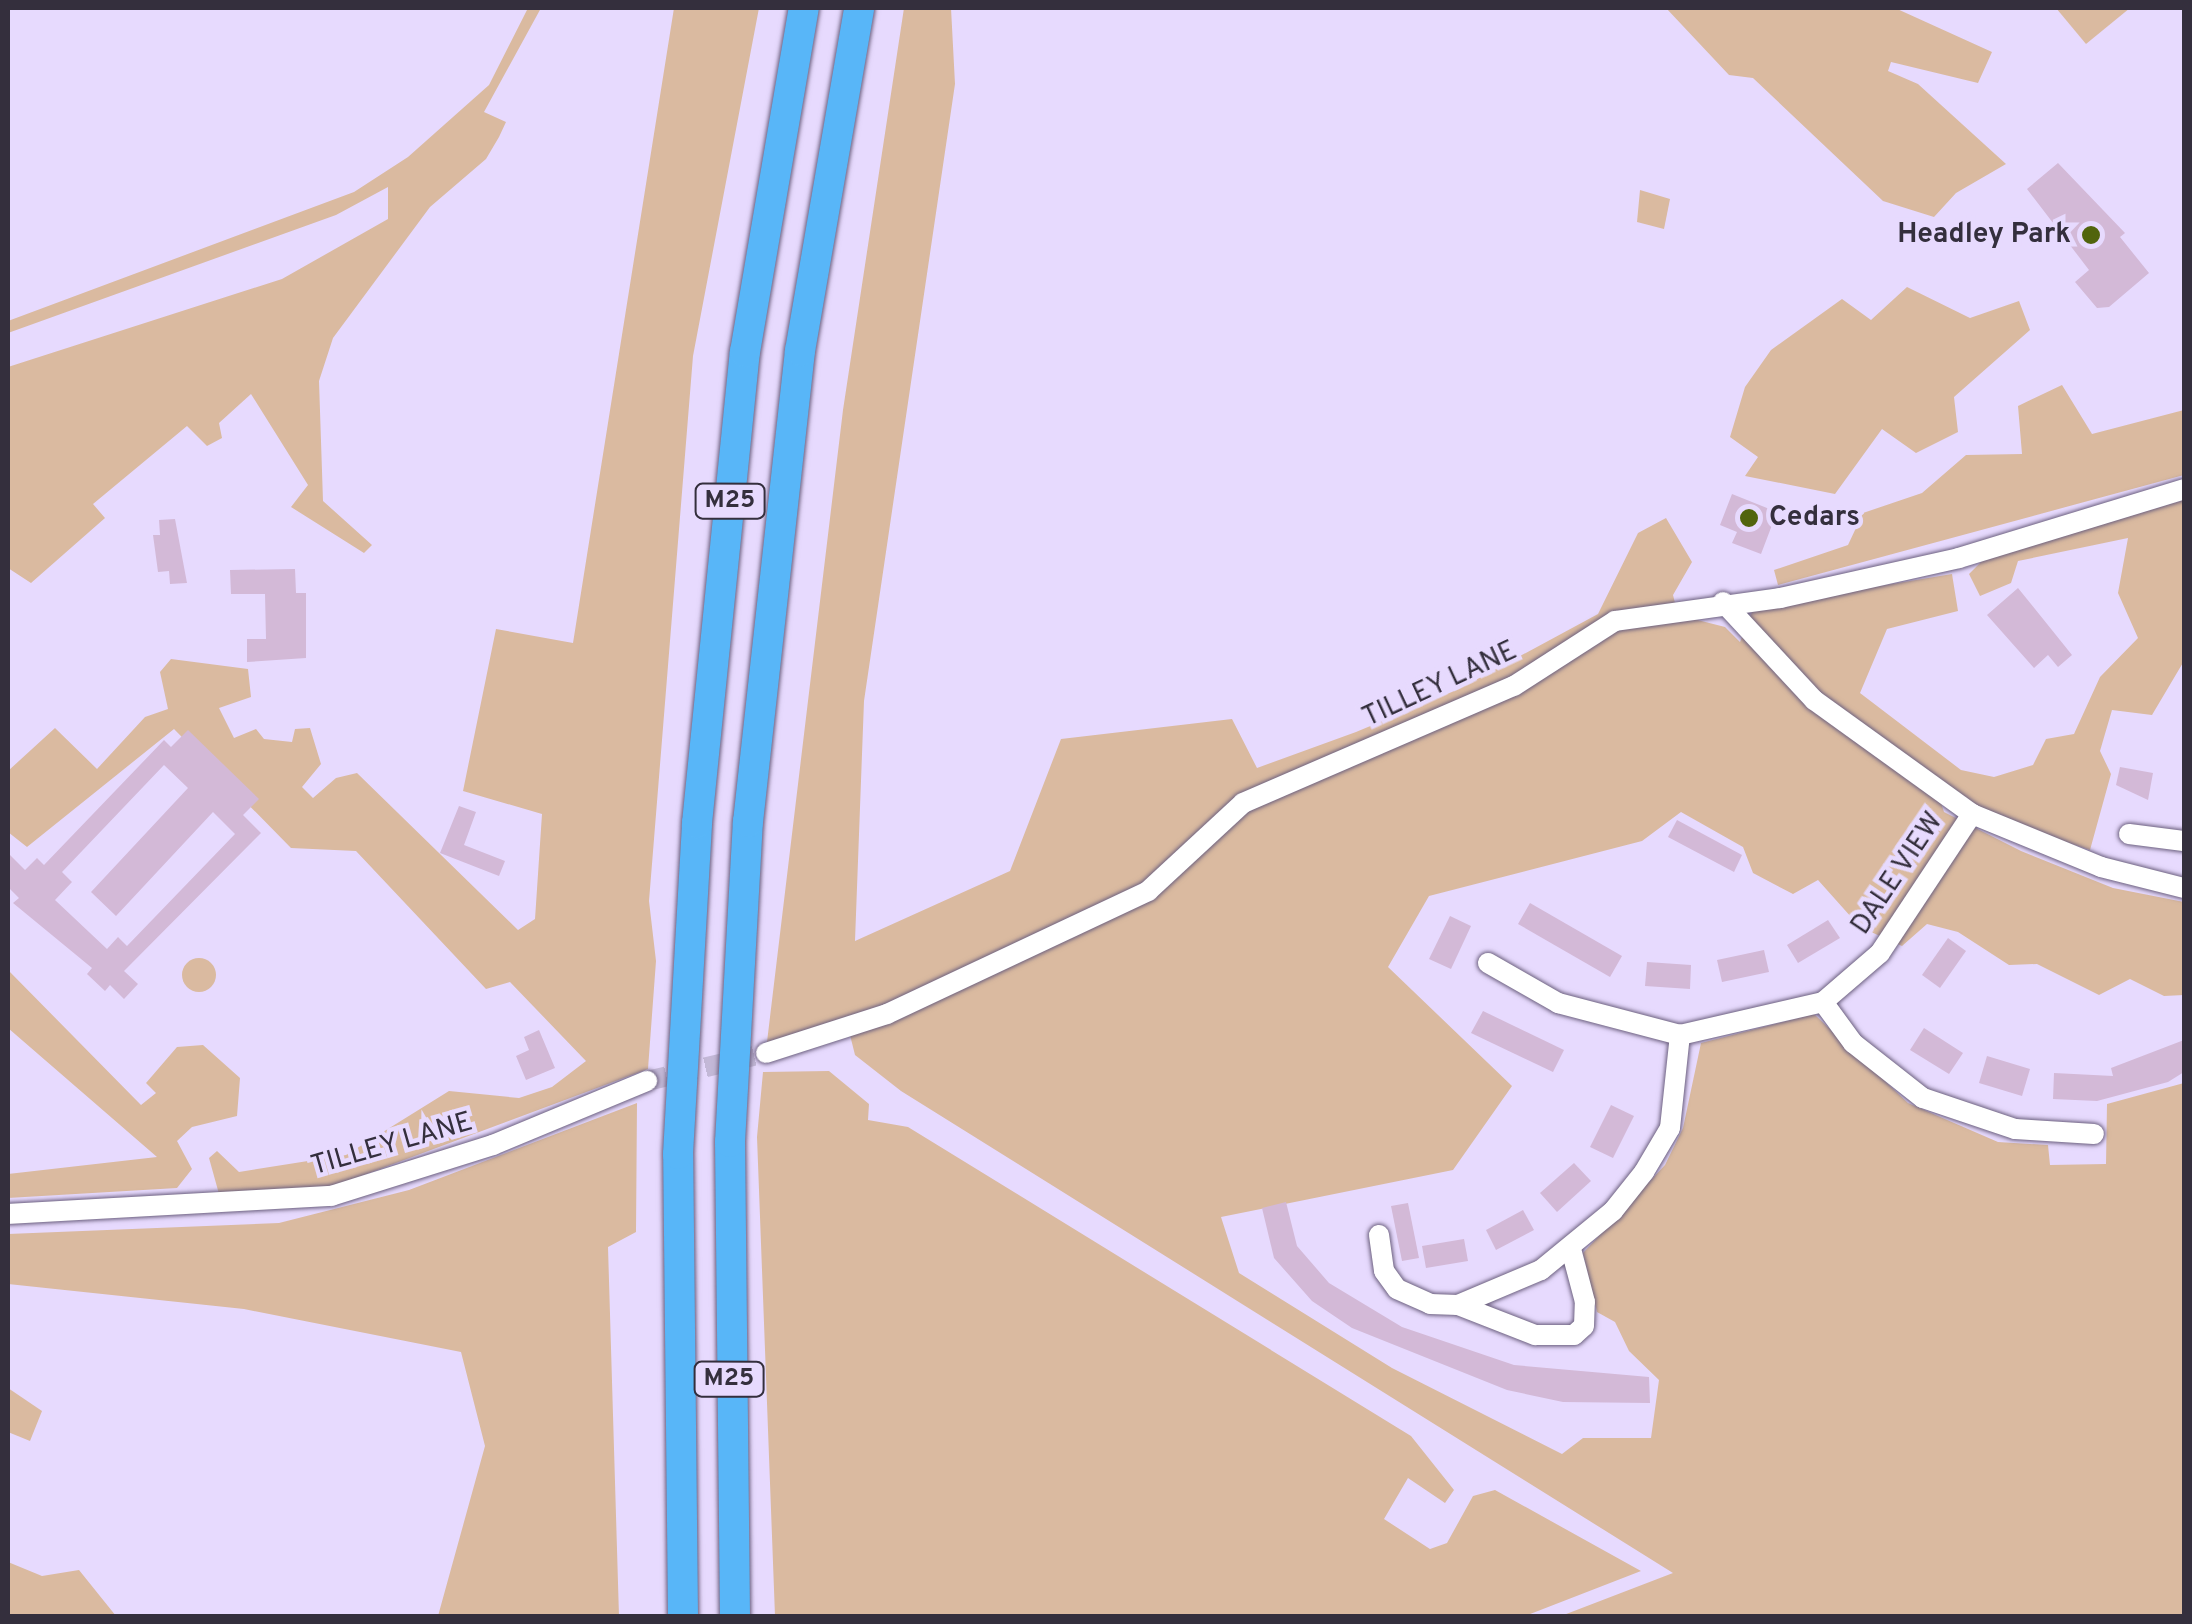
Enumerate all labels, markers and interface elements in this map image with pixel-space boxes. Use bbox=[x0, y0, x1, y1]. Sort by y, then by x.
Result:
place label: Headley Park bbox=[1897, 218, 2071, 252]
marker: Headley Park bbox=[2080, 224, 2102, 246]
road number: M25 bbox=[692, 481, 768, 521]
place label: Cedars bbox=[1769, 501, 1860, 535]
marker: Cedars bbox=[1738, 507, 1760, 529]
street label: TILLEY LANE bbox=[1357, 634, 1523, 736]
street label: DALE VIEW bbox=[1845, 806, 1951, 942]
street label: TILLEY LANE bbox=[307, 1106, 477, 1184]
road number: M25 bbox=[692, 1359, 766, 1399]

